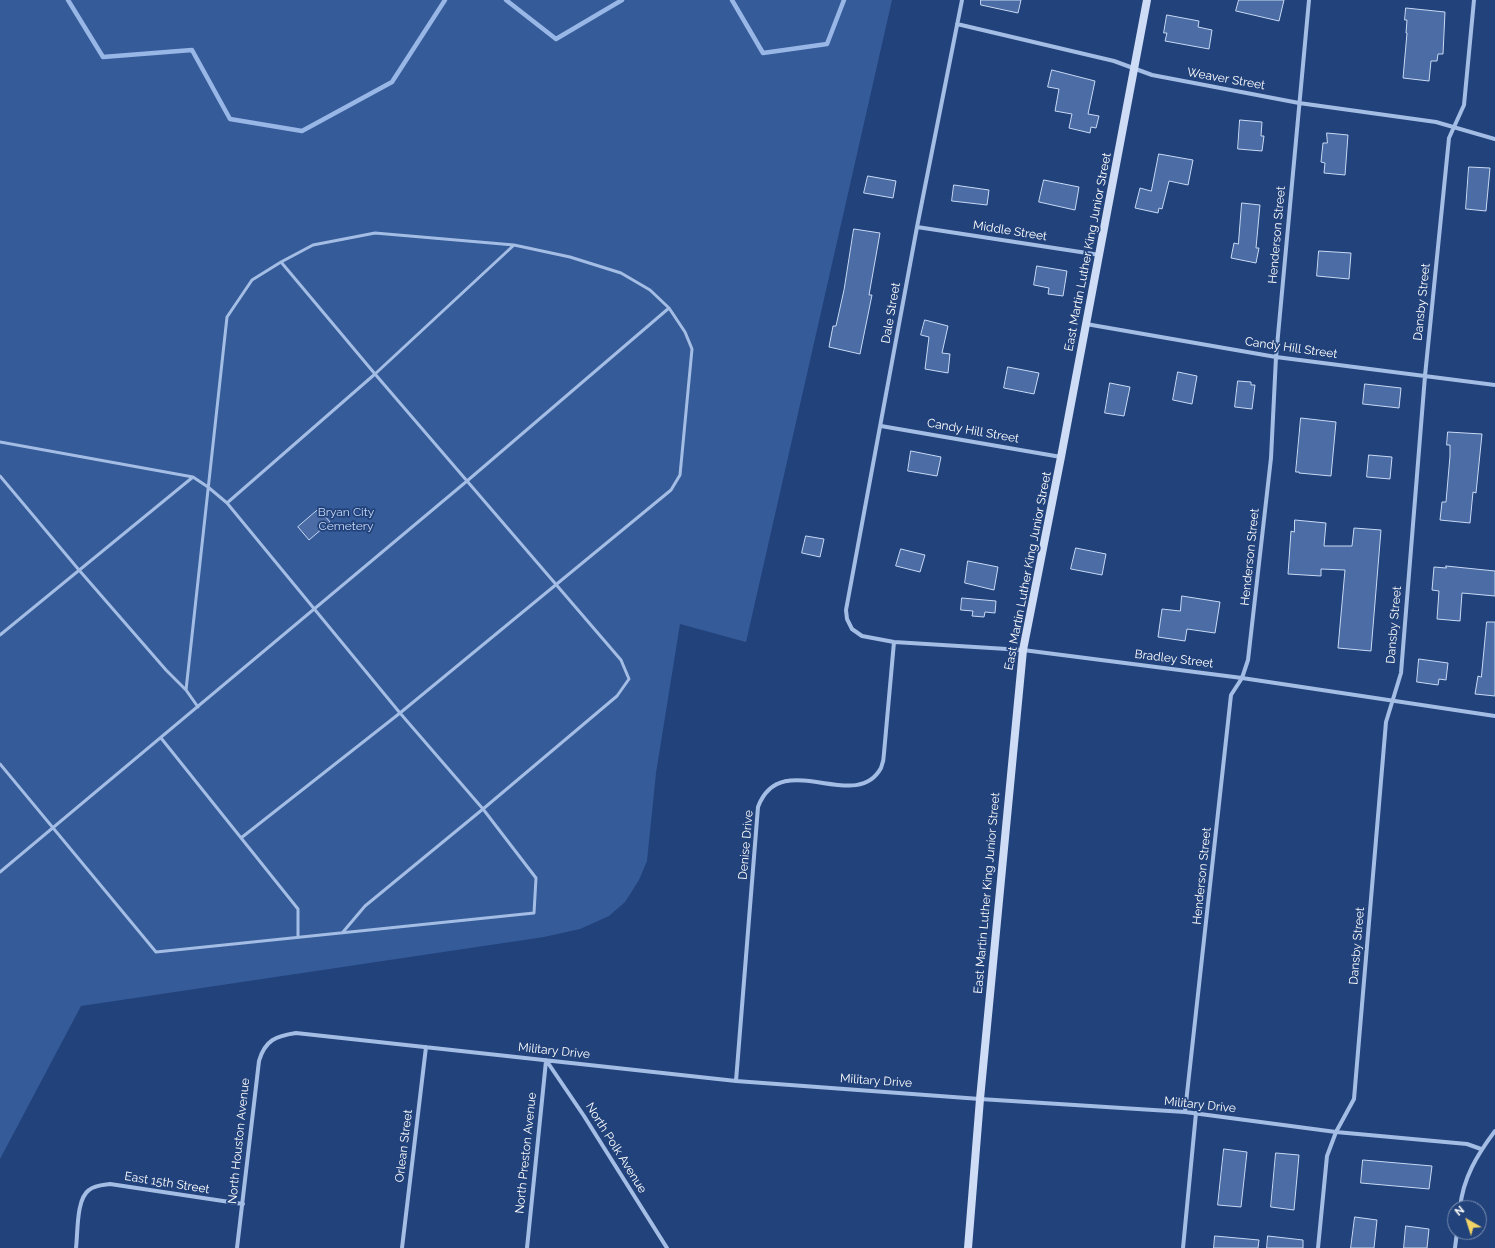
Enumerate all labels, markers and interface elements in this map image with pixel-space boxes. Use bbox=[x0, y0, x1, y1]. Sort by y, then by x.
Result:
street label: Weaver Street bbox=[1186, 65, 1266, 93]
street label: East Martin Luther King Junior Street bbox=[1062, 151, 1114, 353]
street label: Henderson Street bbox=[1266, 186, 1288, 284]
street label: Middle Street bbox=[972, 218, 1048, 244]
street label: Dansby Street bbox=[1411, 263, 1433, 341]
street label: Dale Street bbox=[879, 281, 903, 345]
street label: Candy Hill Street bbox=[1244, 334, 1338, 362]
street label: Candy Hill Street bbox=[926, 416, 1020, 446]
street label: East Martin Luther King Junior Street bbox=[1002, 470, 1054, 672]
park label: Bryan City Cemetery bbox=[318, 505, 374, 533]
street label: Henderson Street bbox=[1238, 508, 1262, 606]
street label: Dansby Street bbox=[1383, 586, 1405, 664]
street label: Bradley Street bbox=[1134, 647, 1214, 671]
street label: East Martin Luther King Junior Street bbox=[971, 792, 1003, 994]
street label: Denise Drive bbox=[736, 810, 756, 880]
street label: Henderson Street bbox=[1190, 827, 1214, 925]
street label: Dansby Street bbox=[1346, 907, 1368, 985]
street label: Military Drive bbox=[517, 1040, 591, 1062]
street label: Military Drive bbox=[840, 1071, 912, 1091]
street label: North Houston Avenue bbox=[225, 1077, 253, 1205]
street label: North Preston Avenue bbox=[512, 1092, 540, 1214]
street label: Military Drive bbox=[1163, 1094, 1237, 1116]
street label: North Polk Avenue bbox=[582, 1100, 650, 1196]
street label: Orlean Street bbox=[392, 1109, 416, 1183]
street label: East 15th Street bbox=[124, 1169, 210, 1197]
north arrow bbox=[1447, 1200, 1487, 1240]
text: N bbox=[1452, 1203, 1467, 1219]

